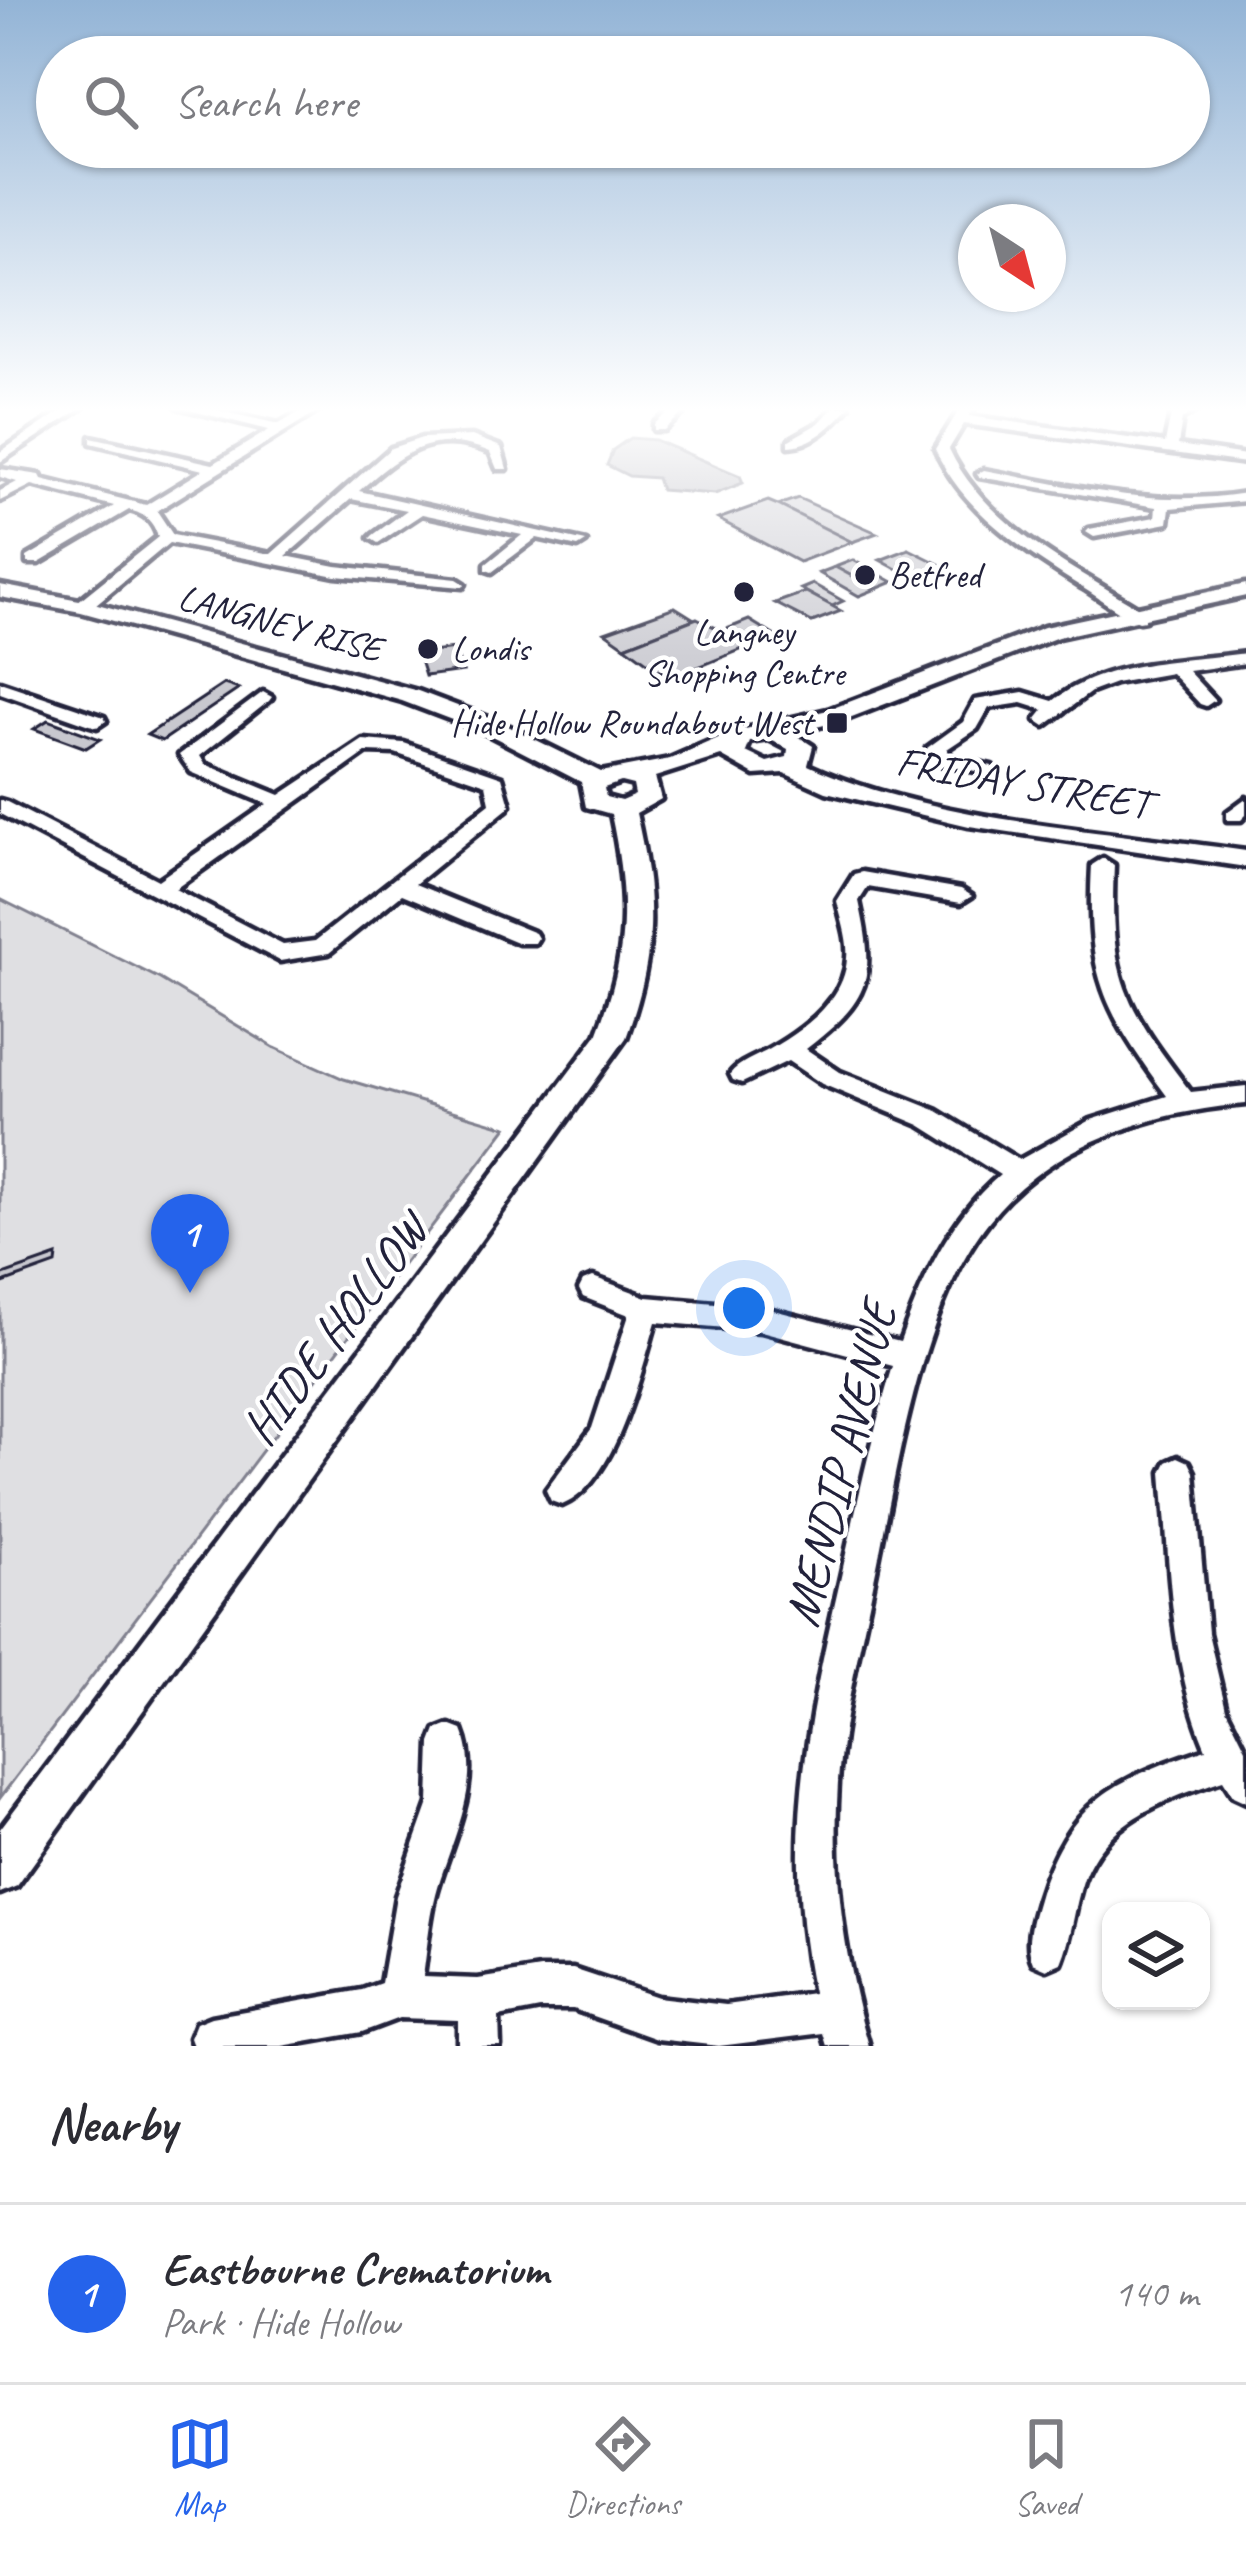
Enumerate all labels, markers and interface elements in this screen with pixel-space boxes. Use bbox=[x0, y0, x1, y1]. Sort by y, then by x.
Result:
search box bbox=[36, 36, 1210, 168]
icon: search bbox=[78, 69, 144, 135]
text: Search here bbox=[174, 74, 357, 131]
north arrow bbox=[958, 204, 1066, 312]
place label: Betfred bbox=[889, 552, 986, 598]
marker: Betfred bbox=[852, 562, 878, 588]
street label: LANGNEY RISE bbox=[174, 574, 390, 673]
marker: Langney Shopping Centre bbox=[731, 579, 757, 605]
place label: Langney Shopping Centre bbox=[644, 609, 847, 696]
place label: Londis bbox=[452, 626, 532, 672]
marker: Londis bbox=[415, 636, 441, 662]
place label: Hide Hollow Roundabout West bbox=[451, 700, 816, 746]
marker: Hide Hollow Roundabout West bbox=[824, 710, 850, 736]
street label: FRIDAY STREET bbox=[892, 735, 1163, 833]
pin: 1 bbox=[151, 1194, 229, 1293]
street label: HIDE HOLLOW bbox=[227, 1196, 446, 1457]
your location bbox=[714, 1278, 774, 1338]
street label: MENDIP AVENUE bbox=[769, 1289, 913, 1633]
map controls bbox=[1102, 1902, 1210, 2010]
button: layers bbox=[1102, 1902, 1210, 2010]
text: Nearby bbox=[48, 2092, 176, 2156]
text: Eastbourne Crematorium bbox=[162, 2241, 548, 2298]
text: 1 bbox=[78, 2269, 96, 2318]
text: 140 m bbox=[1114, 2269, 1198, 2318]
text: Park · Hide Hollow bbox=[162, 2298, 400, 2347]
tab: Map bbox=[167, 2411, 233, 2525]
tab: Directions bbox=[566, 2411, 680, 2525]
tab: Saved bbox=[1013, 2411, 1079, 2525]

